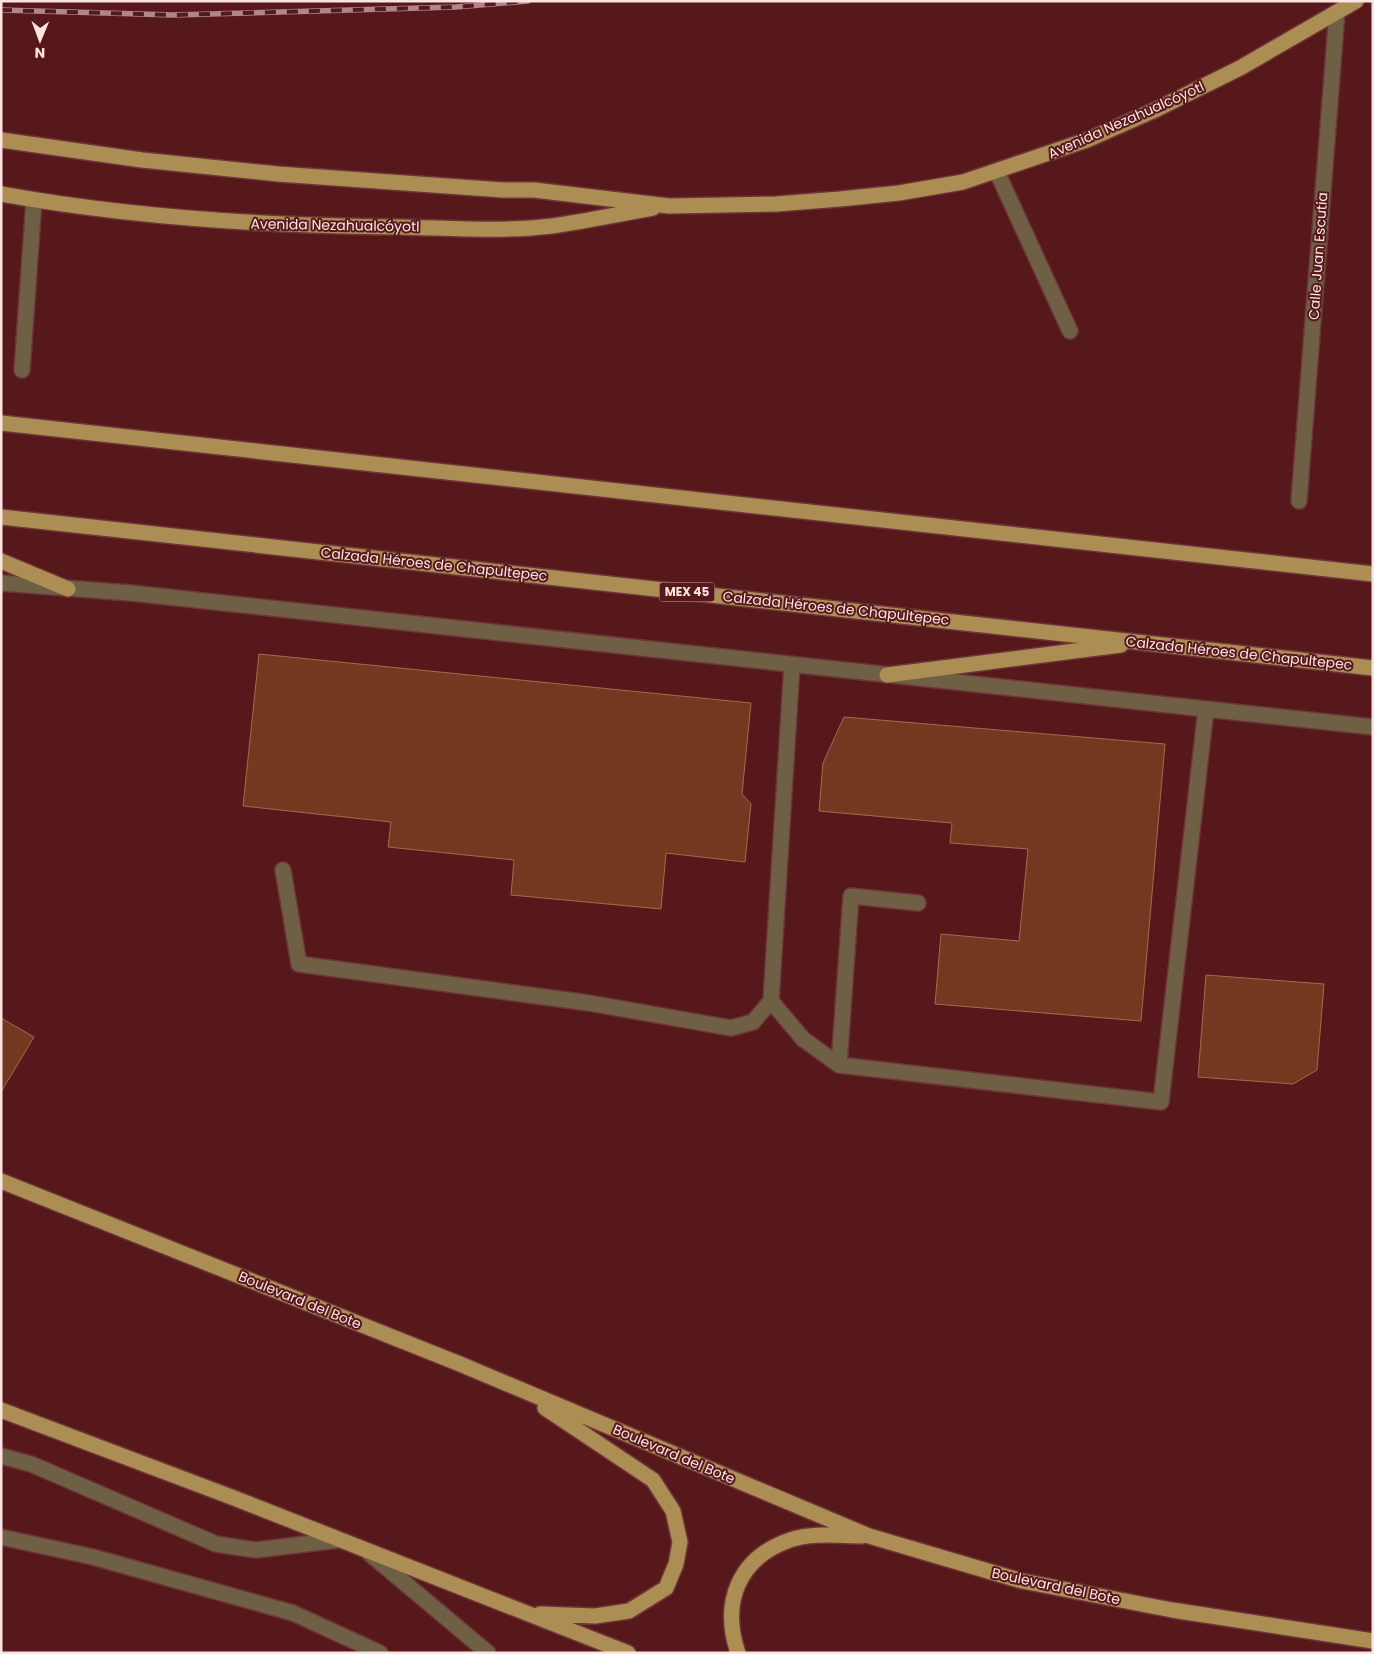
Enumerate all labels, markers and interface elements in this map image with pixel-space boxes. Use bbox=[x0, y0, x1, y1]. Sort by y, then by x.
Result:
north arrow bbox=[15, 15, 65, 65]
text: N bbox=[34, 43, 45, 63]
street label: Avenida Nezahualcóyotl bbox=[1045, 76, 1207, 164]
street label: Calle Juan Escutia bbox=[1304, 191, 1332, 321]
street label: Avenida Nezahualcóyotl bbox=[250, 214, 420, 236]
street label: Calzada Héroes de Chapultepec bbox=[320, 542, 548, 586]
road number: MEX 45 bbox=[660, 582, 714, 602]
street label: Calzada Héroes de Chapultepec bbox=[722, 586, 950, 630]
street label: Calzada Héroes de Chapultepec bbox=[1125, 631, 1353, 675]
street label: Boulevard del Bote bbox=[236, 1266, 365, 1334]
street label: Boulevard del Bote bbox=[610, 1419, 738, 1489]
street label: Boulevard del Bote bbox=[990, 1563, 1122, 1609]

